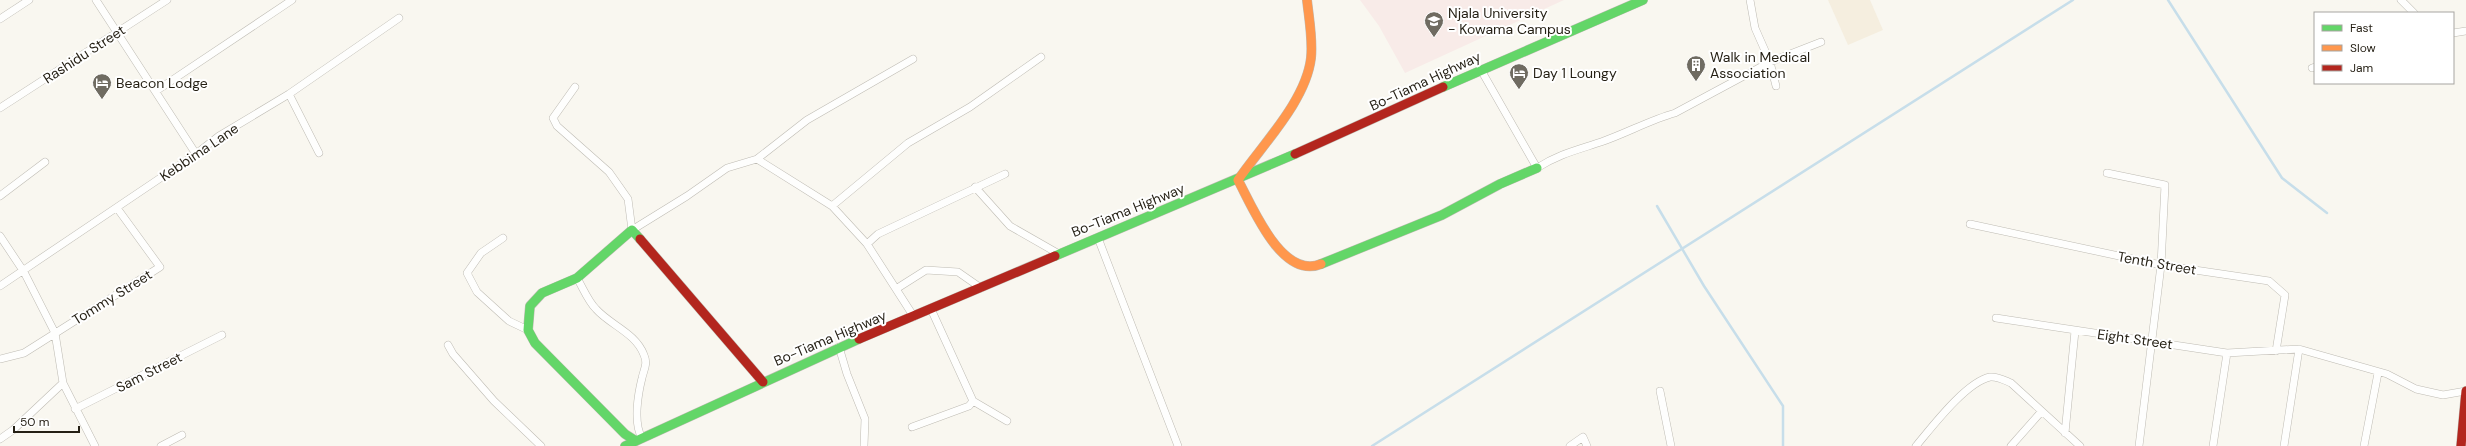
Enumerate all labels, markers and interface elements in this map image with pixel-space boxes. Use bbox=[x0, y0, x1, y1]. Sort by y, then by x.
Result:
place label: Njala University - Kowama Campus bbox=[1448, 4, 1571, 38]
school or university icon: Njala University - Kowama Campus bbox=[1423, 10, 1445, 38]
legend bbox=[2314, 12, 2454, 84]
text: Fast bbox=[2350, 20, 2373, 36]
street label: Rashidu Street bbox=[40, 21, 128, 87]
text: Slow bbox=[2350, 40, 2376, 56]
street label: Bo-Tiama Highway bbox=[1367, 47, 1484, 115]
place label: Walk in Medical Association bbox=[1710, 48, 1810, 82]
building icon: Walk in Medical Association bbox=[1685, 54, 1707, 82]
text: Jam bbox=[2350, 60, 2373, 76]
hotel icon: Day 1 Loungy bbox=[1508, 62, 1530, 90]
place label: Day 1 Loungy bbox=[1533, 64, 1617, 82]
hotel icon: Beacon Lodge bbox=[91, 72, 113, 100]
place label: Beacon Lodge bbox=[116, 74, 208, 92]
street label: Kebbima Lane bbox=[156, 119, 242, 185]
street label: Bo-Tiama Highway bbox=[1069, 179, 1187, 241]
street label: Tenth Street bbox=[2116, 247, 2198, 279]
street label: Tommy Street bbox=[69, 265, 155, 329]
street label: Bo-Tiama Highway bbox=[771, 306, 889, 370]
street label: Eight Street bbox=[2096, 325, 2174, 353]
street label: Sam Street bbox=[113, 348, 185, 396]
scale bar bbox=[14, 408, 79, 434]
text: 50 m bbox=[20, 414, 49, 430]

